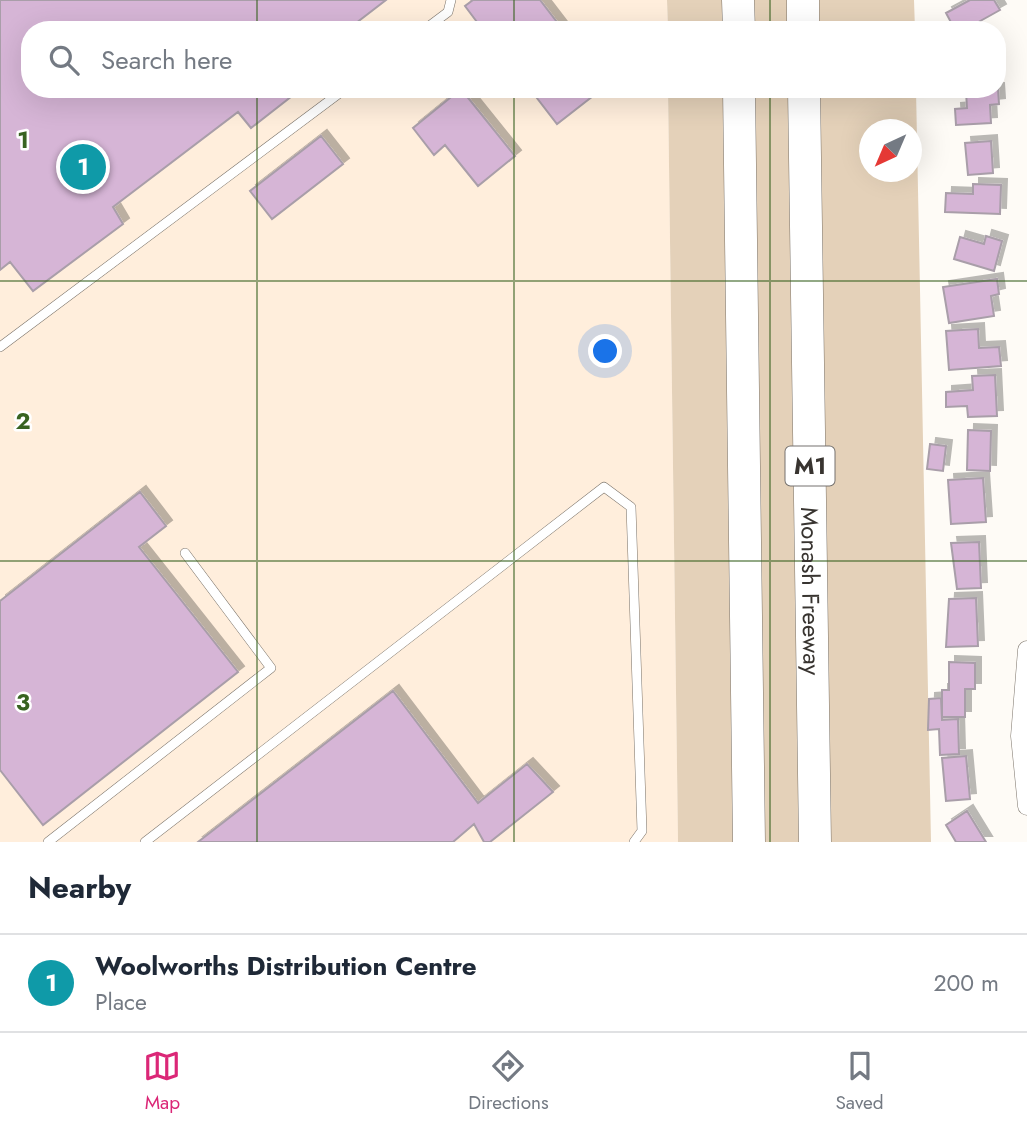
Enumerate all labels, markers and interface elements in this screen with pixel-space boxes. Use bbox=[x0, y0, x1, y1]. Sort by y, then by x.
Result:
search box bbox=[21, 21, 1006, 98]
icon: search bbox=[45, 41, 83, 79]
text: Search here bbox=[101, 41, 233, 79]
north arrow bbox=[859, 119, 922, 182]
text: 1 bbox=[17, 123, 29, 157]
pin: 1 bbox=[60, 141, 106, 193]
your location bbox=[588, 334, 622, 368]
text: 2 bbox=[15, 404, 31, 438]
road number: M1 bbox=[786, 446, 834, 486]
street label: Monash Freeway bbox=[793, 507, 830, 676]
text: 3 bbox=[16, 685, 30, 719]
text: Nearby bbox=[28, 866, 131, 909]
text: Woolworths Distribution Centre bbox=[95, 947, 477, 985]
text: 1 bbox=[45, 966, 57, 1000]
text: 200 m bbox=[933, 966, 999, 1000]
text: Place bbox=[95, 985, 147, 1019]
tab: Map bbox=[143, 1047, 181, 1116]
tab: Directions bbox=[468, 1047, 549, 1116]
tab: Saved bbox=[835, 1047, 884, 1116]

